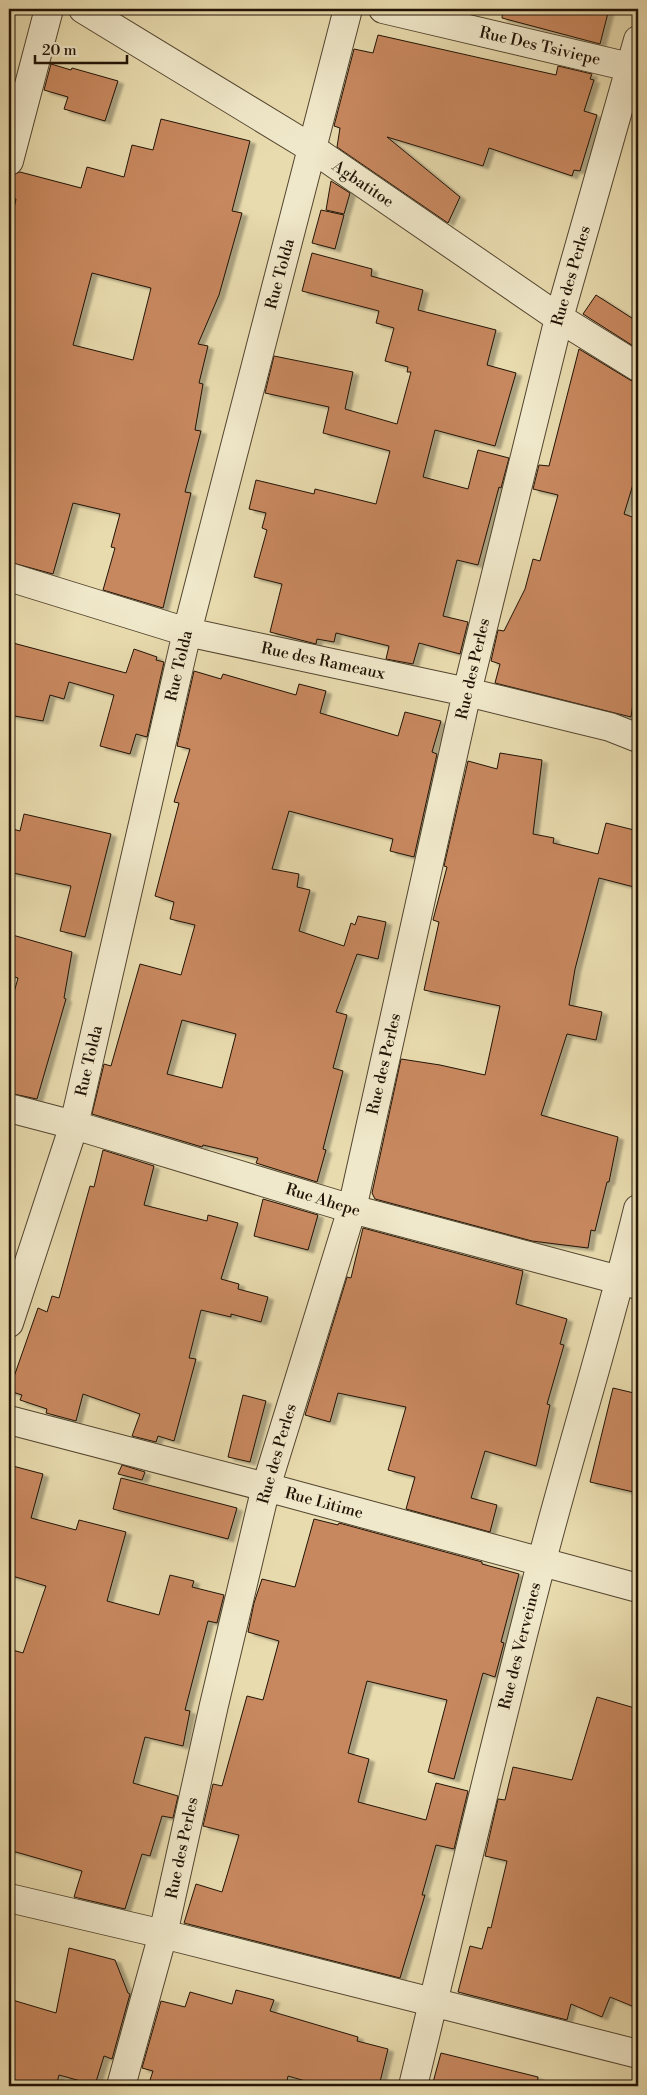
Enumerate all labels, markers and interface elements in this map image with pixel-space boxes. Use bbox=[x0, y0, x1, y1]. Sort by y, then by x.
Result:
street label: Rue Des Tsiviepe bbox=[477, 22, 603, 70]
scale bar bbox=[35, 32, 128, 64]
text: 20 m bbox=[42, 41, 77, 60]
street label: Agbatitoe bbox=[327, 156, 398, 212]
street label: Rue des Perles bbox=[547, 223, 595, 329]
street label: Rue Tolda bbox=[261, 236, 299, 311]
street label: Rue des Perles bbox=[452, 616, 494, 722]
street label: Rue Tolda bbox=[161, 628, 197, 703]
street label: Rue des Rameaux bbox=[259, 638, 388, 684]
street label: Rue des Perles bbox=[363, 1011, 405, 1117]
street label: Rue Tolda bbox=[71, 1023, 107, 1098]
street label: Rue Ahepe bbox=[283, 1179, 363, 1221]
street label: Rue des Perles bbox=[253, 1401, 301, 1507]
street label: Rue Litime bbox=[283, 1483, 365, 1523]
street label: Rue des Verveines bbox=[495, 1580, 545, 1712]
street label: Rue des Perles bbox=[161, 1795, 203, 1901]

